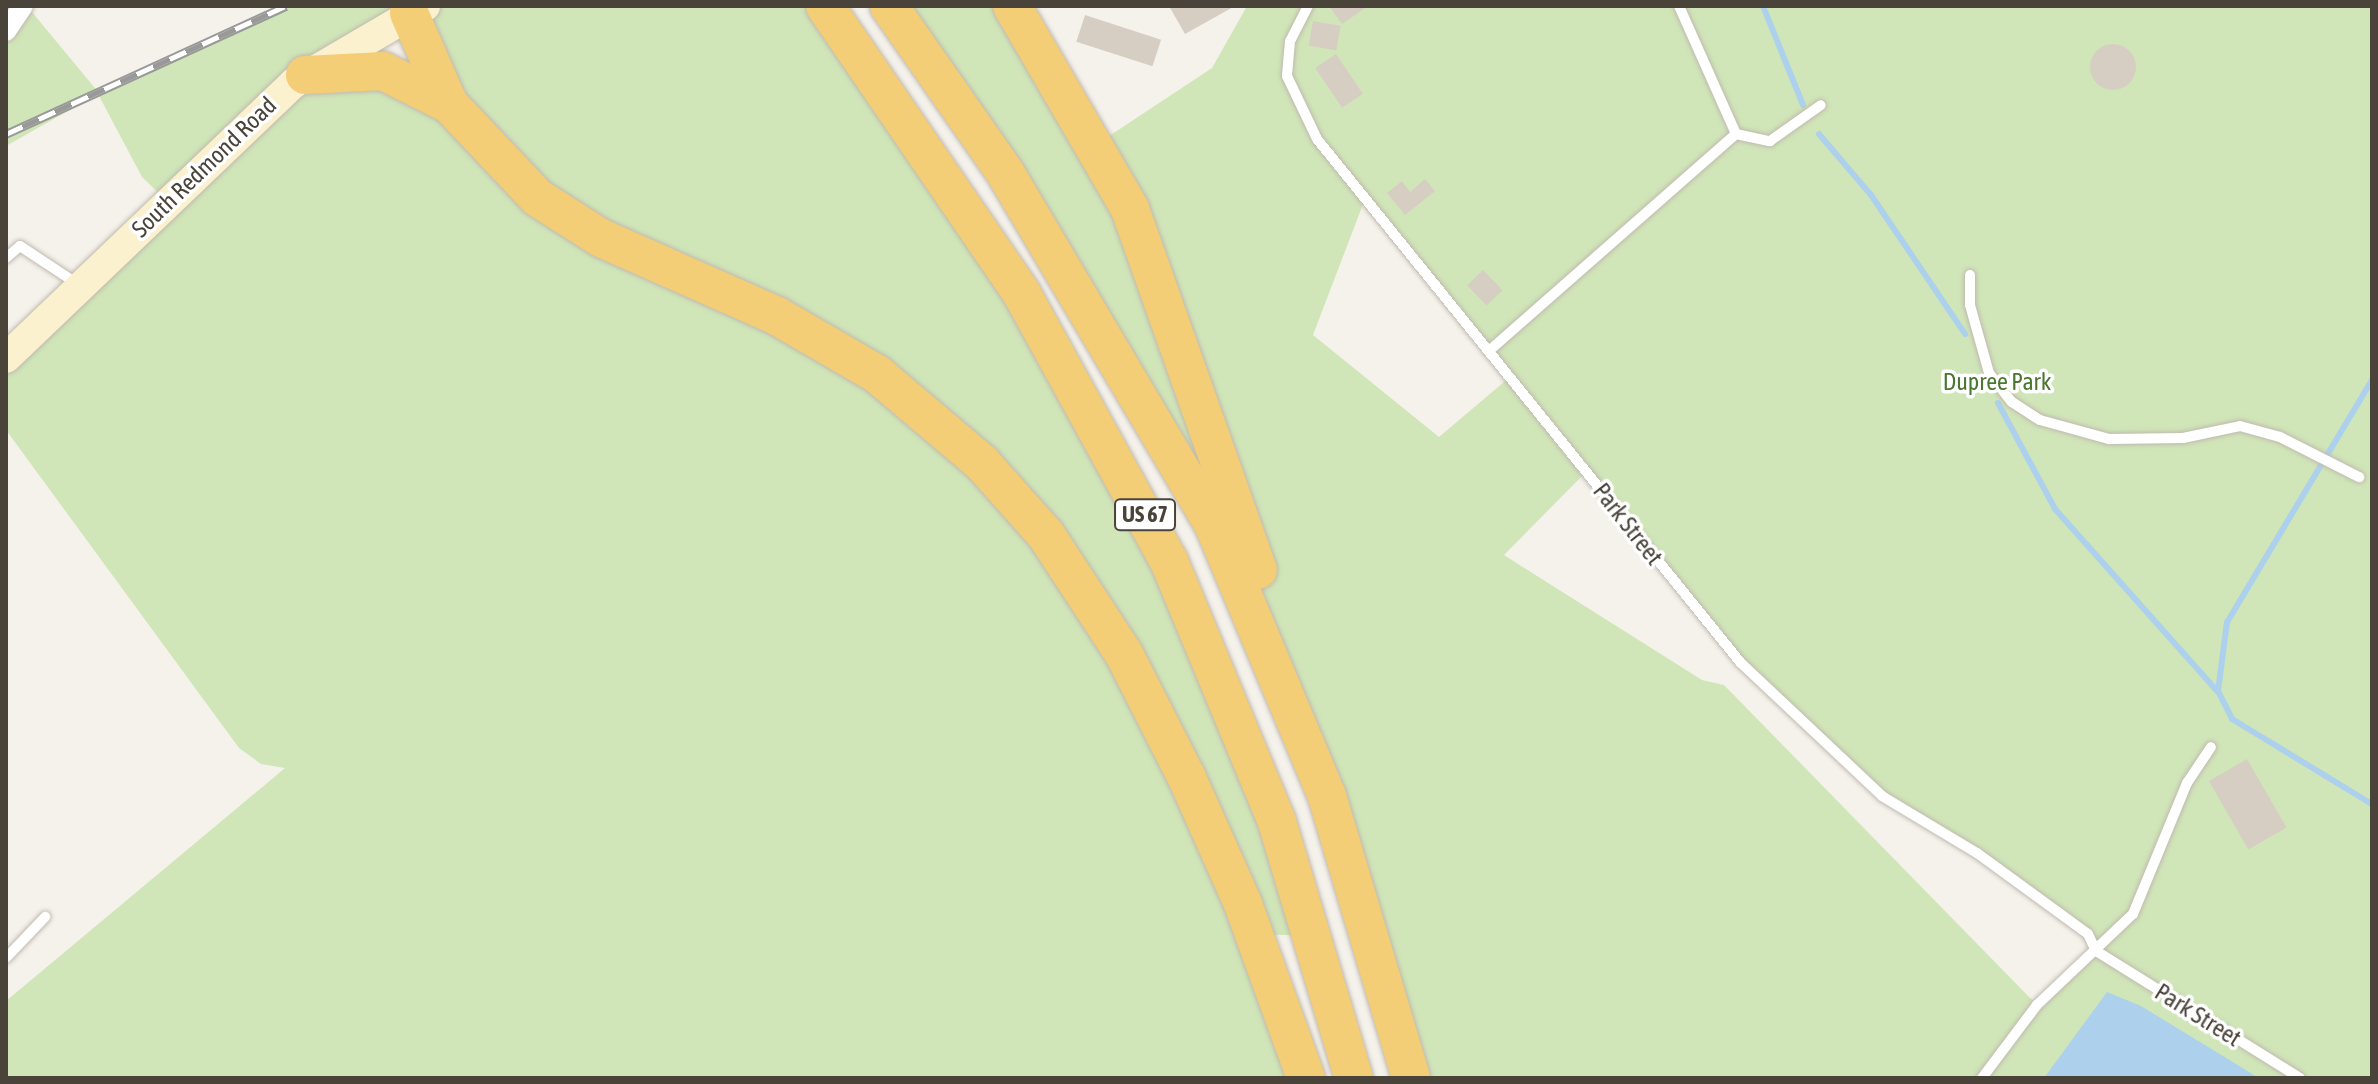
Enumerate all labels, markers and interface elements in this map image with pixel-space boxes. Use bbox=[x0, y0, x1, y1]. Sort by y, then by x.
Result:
street label: South Redmond Road bbox=[126, 91, 282, 243]
park label: Dupree Park bbox=[1943, 368, 2051, 396]
street label: Park Street bbox=[1587, 477, 1669, 571]
road number: US 67 bbox=[1113, 497, 1177, 533]
street label: Park Street bbox=[2150, 977, 2246, 1053]

